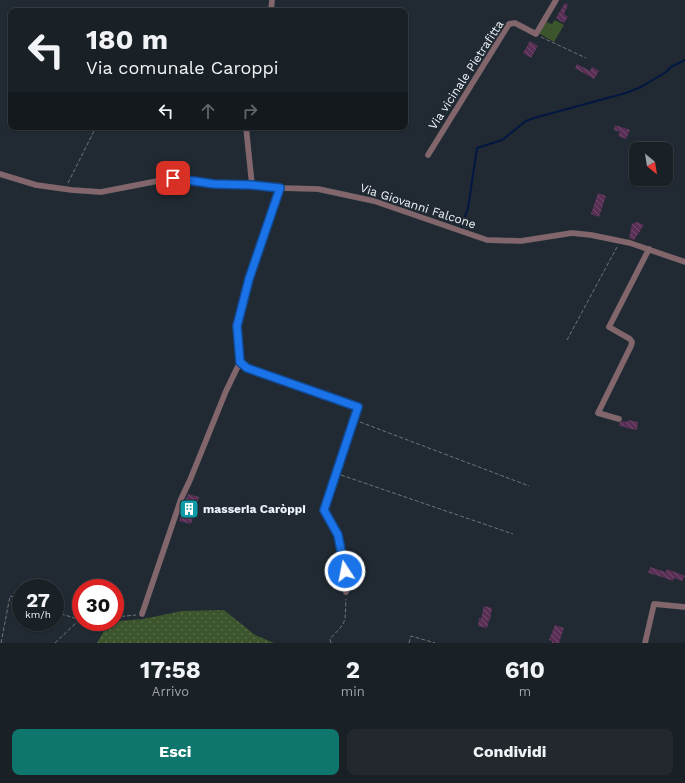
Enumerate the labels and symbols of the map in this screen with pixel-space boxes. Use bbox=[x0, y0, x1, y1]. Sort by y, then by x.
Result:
street label: Via vicinale Pietrafitta bbox=[425, 18, 507, 132]
north arrow bbox=[629, 142, 673, 186]
pin bbox=[156, 161, 190, 195]
street label: Via Giovanni Falcone bbox=[358, 181, 478, 231]
building icon: masseria Caròppi bbox=[178, 498, 200, 520]
place label: masseria Caròppi bbox=[203, 502, 306, 516]
position arrow bbox=[324, 550, 366, 592]
speed limit sign: 30 bbox=[72, 579, 124, 631]

